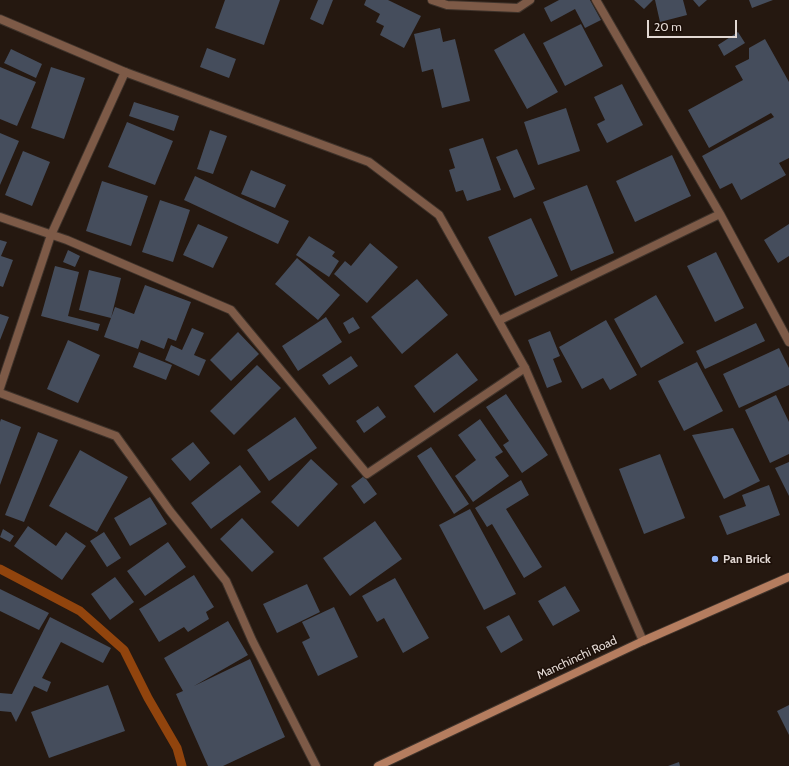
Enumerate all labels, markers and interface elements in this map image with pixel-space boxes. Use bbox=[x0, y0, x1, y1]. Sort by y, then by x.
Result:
scale bar bbox=[649, 12, 739, 38]
text: 20 m bbox=[654, 19, 682, 34]
place label: Pan Brick bbox=[723, 552, 771, 566]
marker: Pan Brick bbox=[710, 554, 720, 564]
street label: Manchinchi Road bbox=[535, 633, 619, 683]

